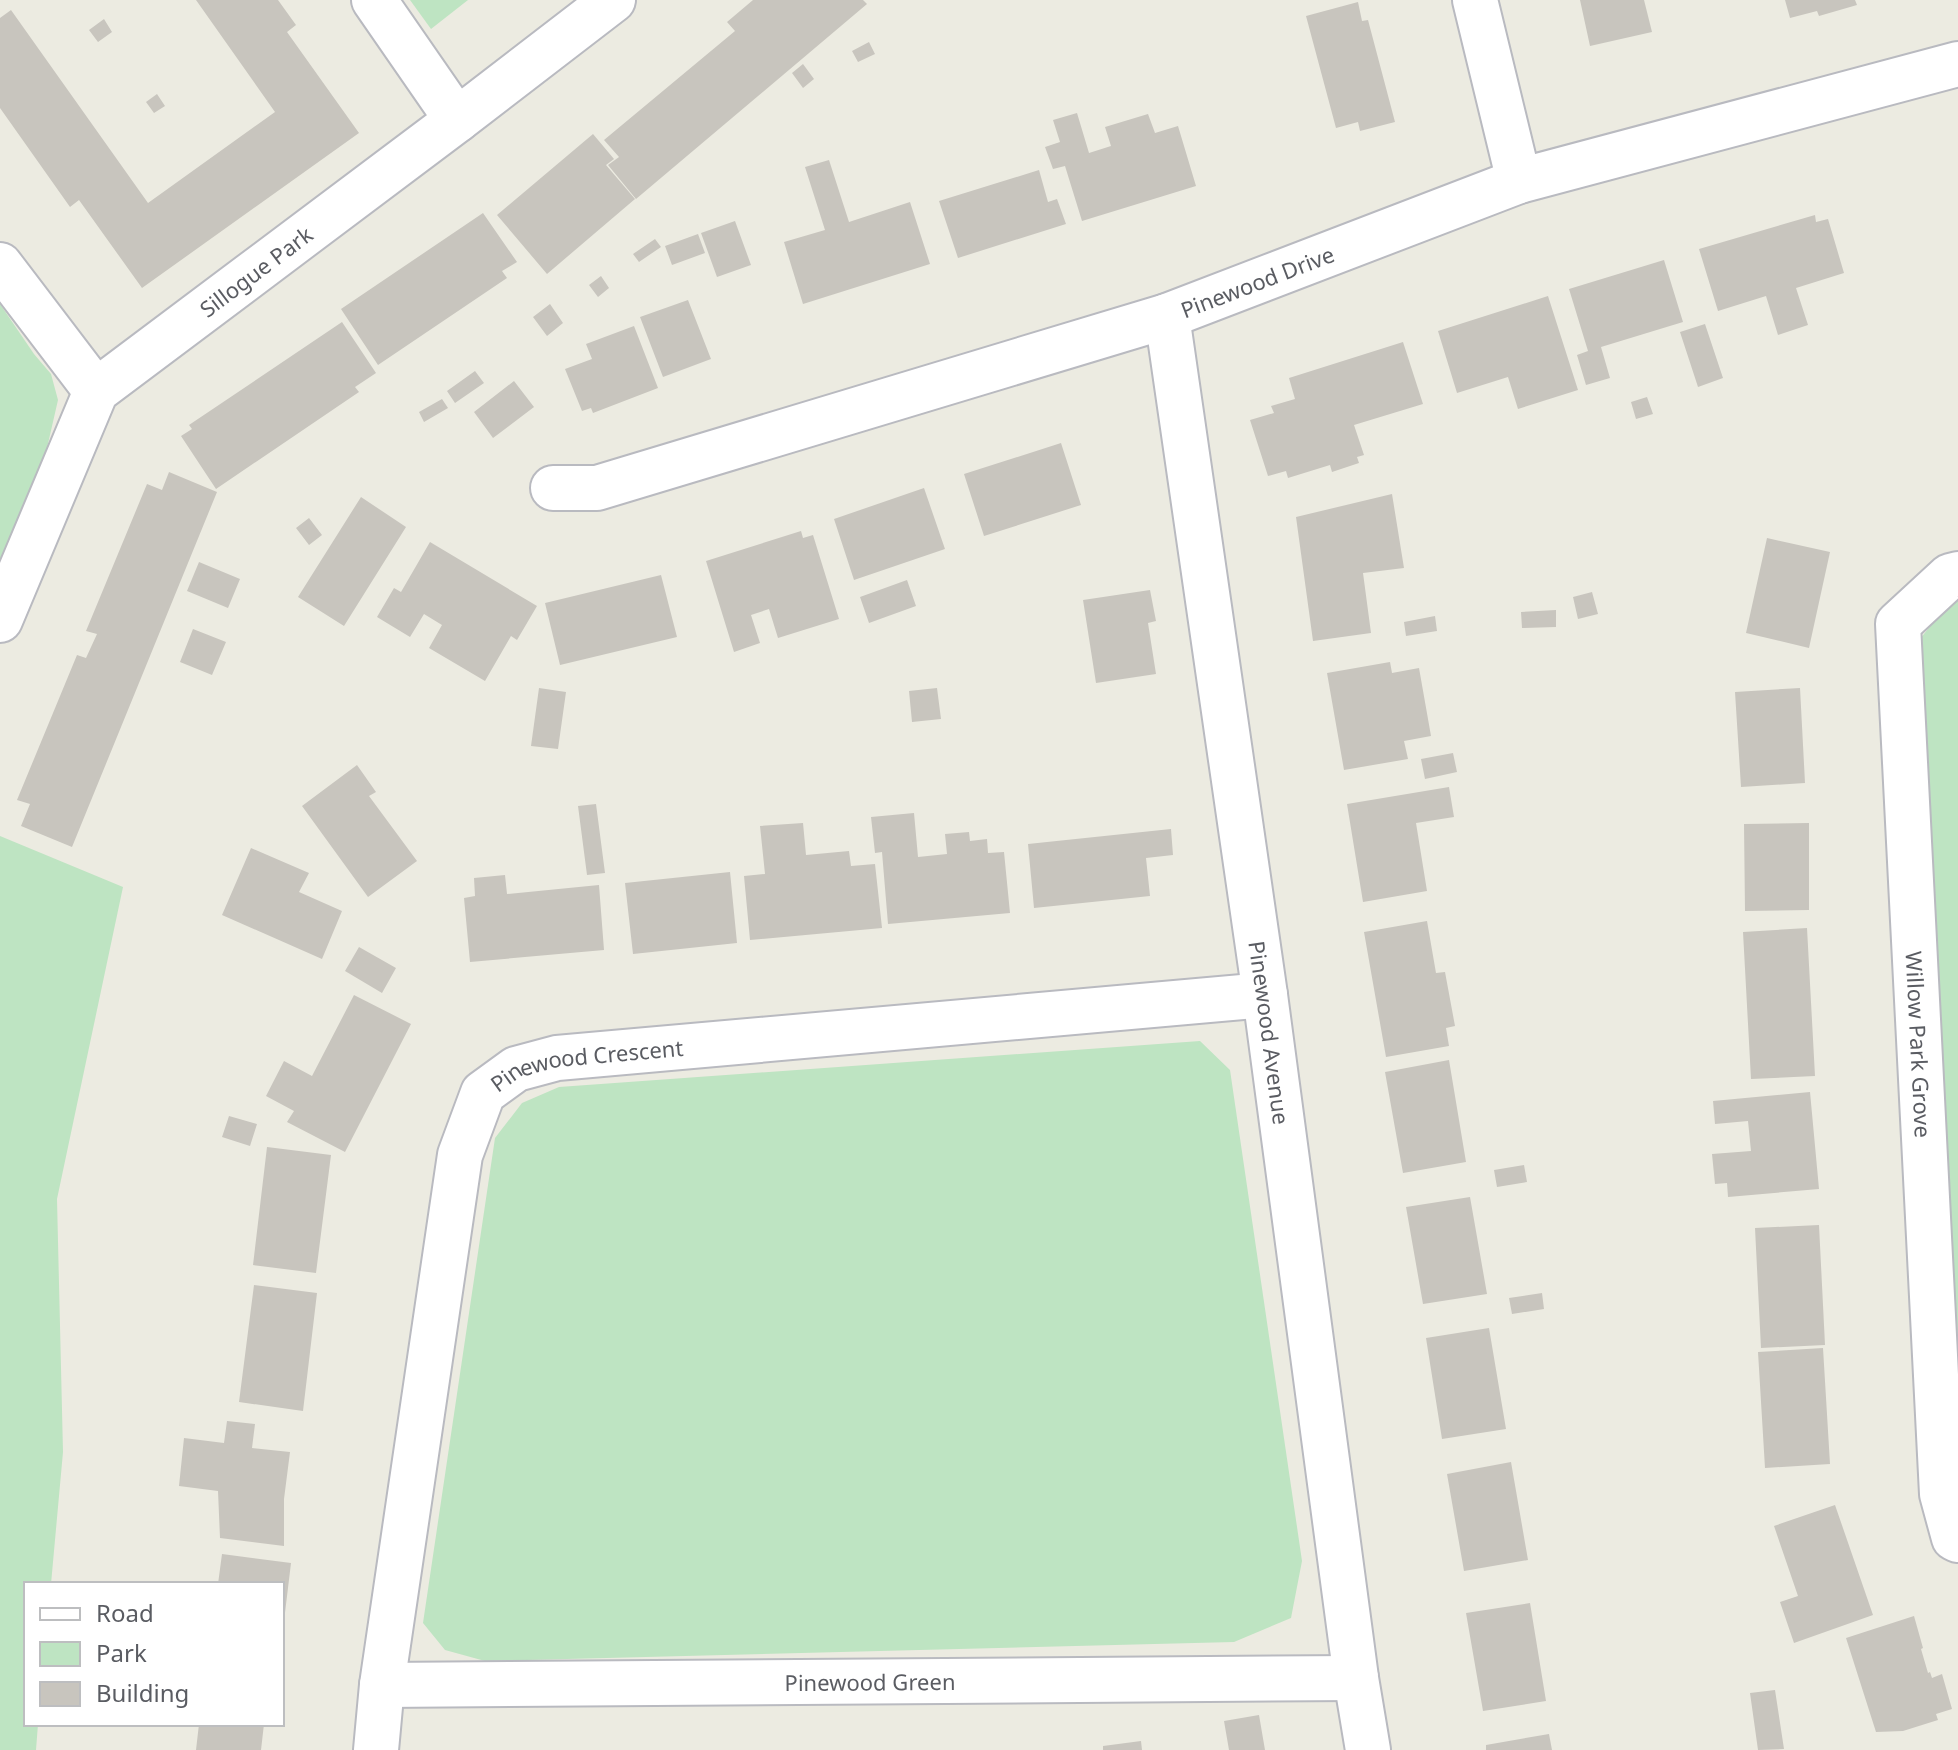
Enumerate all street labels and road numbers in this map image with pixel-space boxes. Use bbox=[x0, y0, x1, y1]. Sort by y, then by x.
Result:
street label: Sillogue Park bbox=[193, 219, 319, 323]
street label: Pinewood Drive bbox=[1176, 238, 1338, 324]
street label: Pinewood Avenue bbox=[1242, 939, 1297, 1126]
street label: Willow Park Grove bbox=[1900, 950, 1939, 1139]
street label: Pinewood Crescent bbox=[484, 1032, 684, 1098]
street label: Pinewood Green bbox=[784, 1666, 956, 1697]

